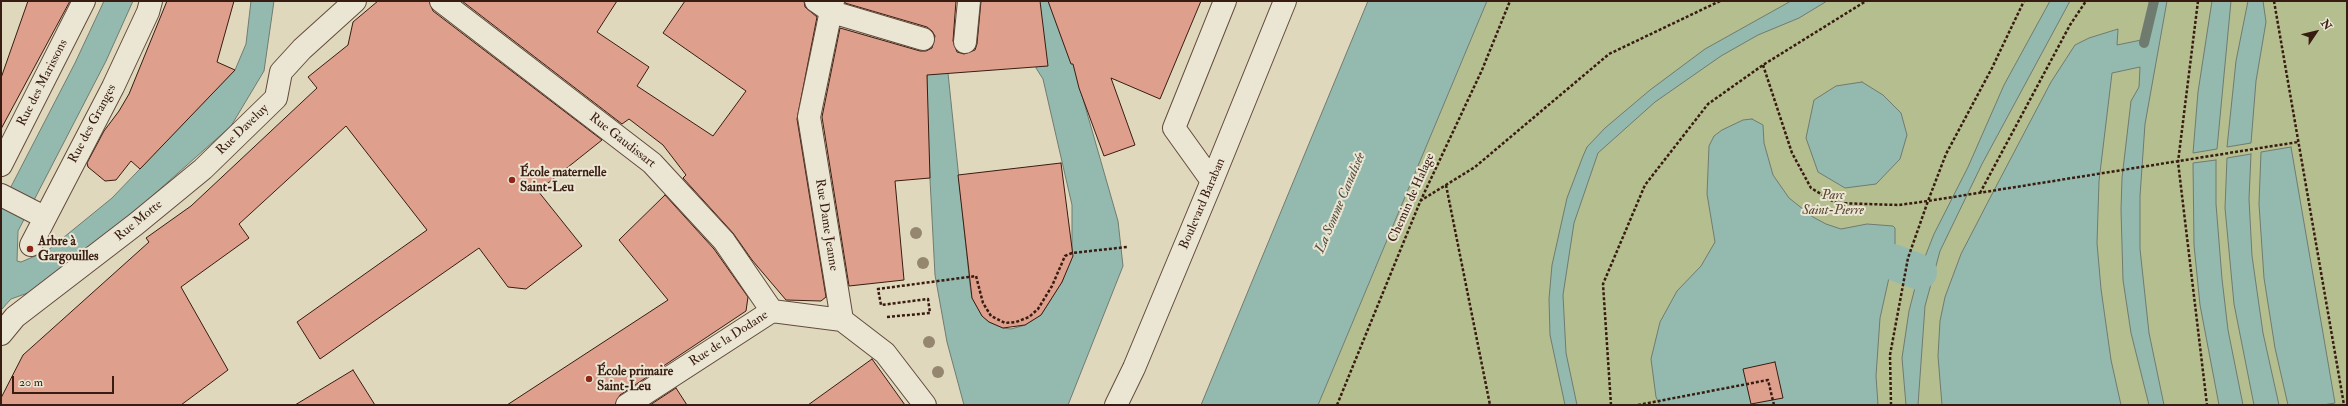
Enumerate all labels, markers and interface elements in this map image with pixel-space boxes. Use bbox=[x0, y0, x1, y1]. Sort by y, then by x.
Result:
north arrow bbox=[2296, 12, 2336, 52]
text: N bbox=[2318, 17, 2334, 33]
street label: Rue des Marissons bbox=[14, 37, 72, 129]
street label: Rue des Granges bbox=[66, 82, 120, 166]
street label: Rue Daveluy bbox=[214, 101, 272, 159]
street label: Rue Gaudissart bbox=[586, 110, 658, 172]
water label: La Somme Canalisée bbox=[1312, 150, 1370, 256]
street label: Chemin de Halage bbox=[1385, 151, 1439, 245]
street label: Boulevard Baraban bbox=[1177, 156, 1229, 252]
place label: École maternelle Saint-Leu bbox=[520, 165, 606, 196]
marker: École maternelle Saint-Leu bbox=[507, 175, 517, 185]
street label: Rue Dame Jeanne bbox=[811, 178, 841, 272]
park label: Parc Saint-Pierre bbox=[1802, 188, 1864, 219]
street label: Rue Motte bbox=[112, 197, 166, 245]
place label: Arbre à Gargouilles bbox=[38, 234, 98, 265]
marker: Arbre à Gargouilles bbox=[25, 244, 35, 254]
street label: Rue de la Dodane bbox=[687, 308, 771, 370]
place label: École primaire Saint-Leu bbox=[597, 364, 673, 395]
scale bar bbox=[14, 368, 116, 394]
marker: École primaire Saint-Leu bbox=[584, 374, 594, 384]
text: 20 m bbox=[19, 375, 43, 390]

